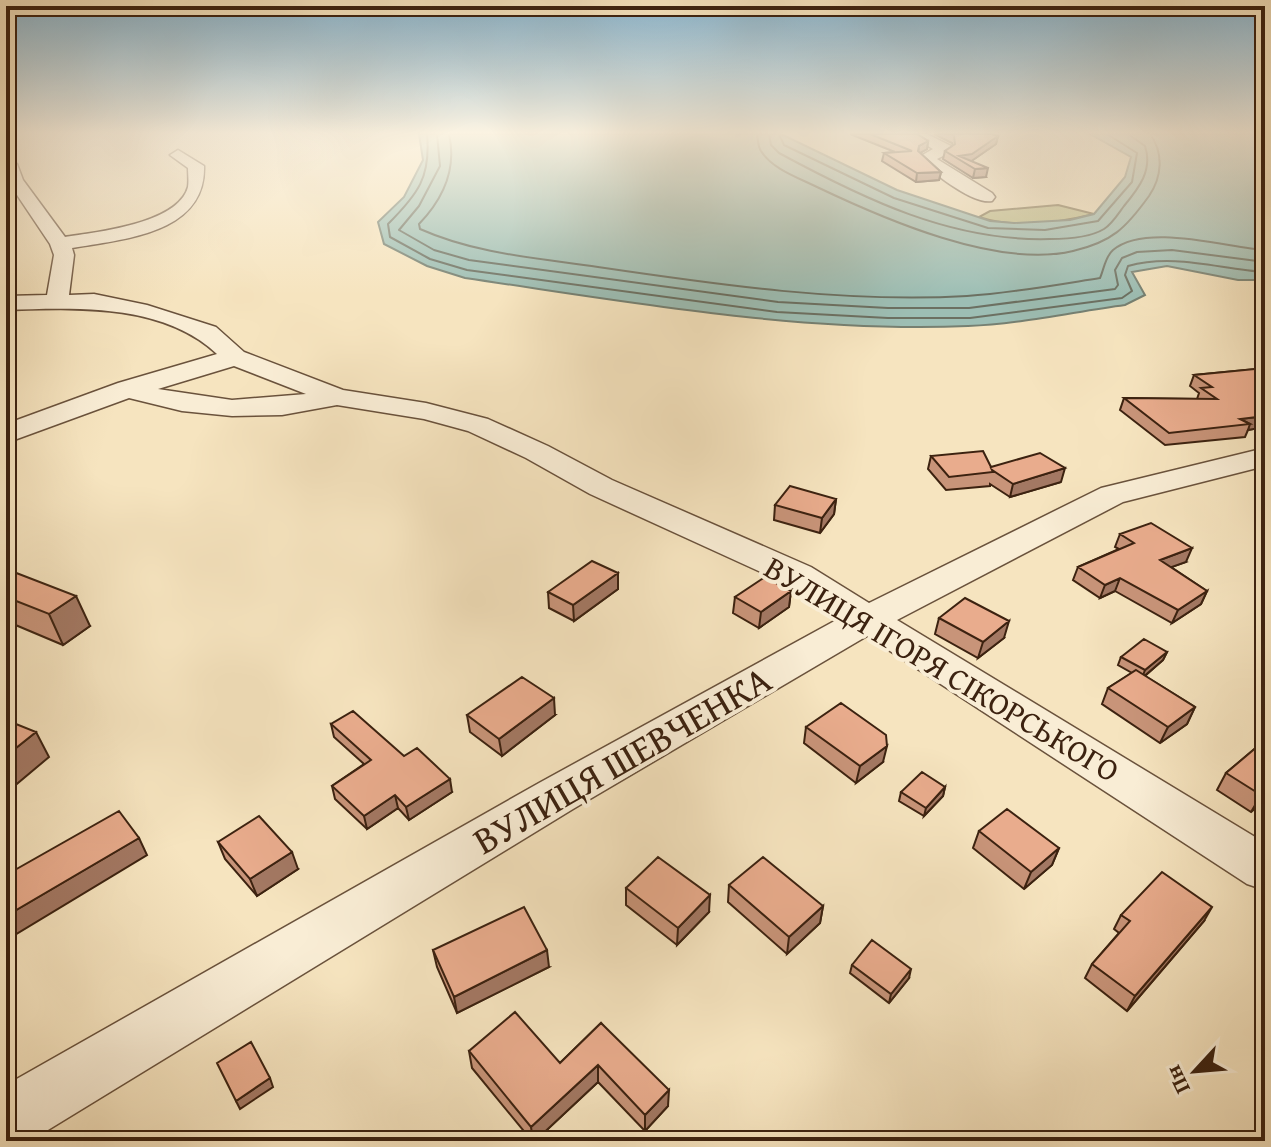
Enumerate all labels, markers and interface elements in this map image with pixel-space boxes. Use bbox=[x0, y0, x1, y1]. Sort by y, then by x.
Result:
street label: ВУЛИЦЯ ІГОРЯ СІКОРСЬКОГО bbox=[756, 544, 1129, 793]
street label: ВУЛИЦЯ ШЕВЧЕНКА bbox=[462, 651, 781, 867]
north arrow bbox=[1155, 1031, 1235, 1111]
text: Пн bbox=[1156, 1060, 1198, 1099]

